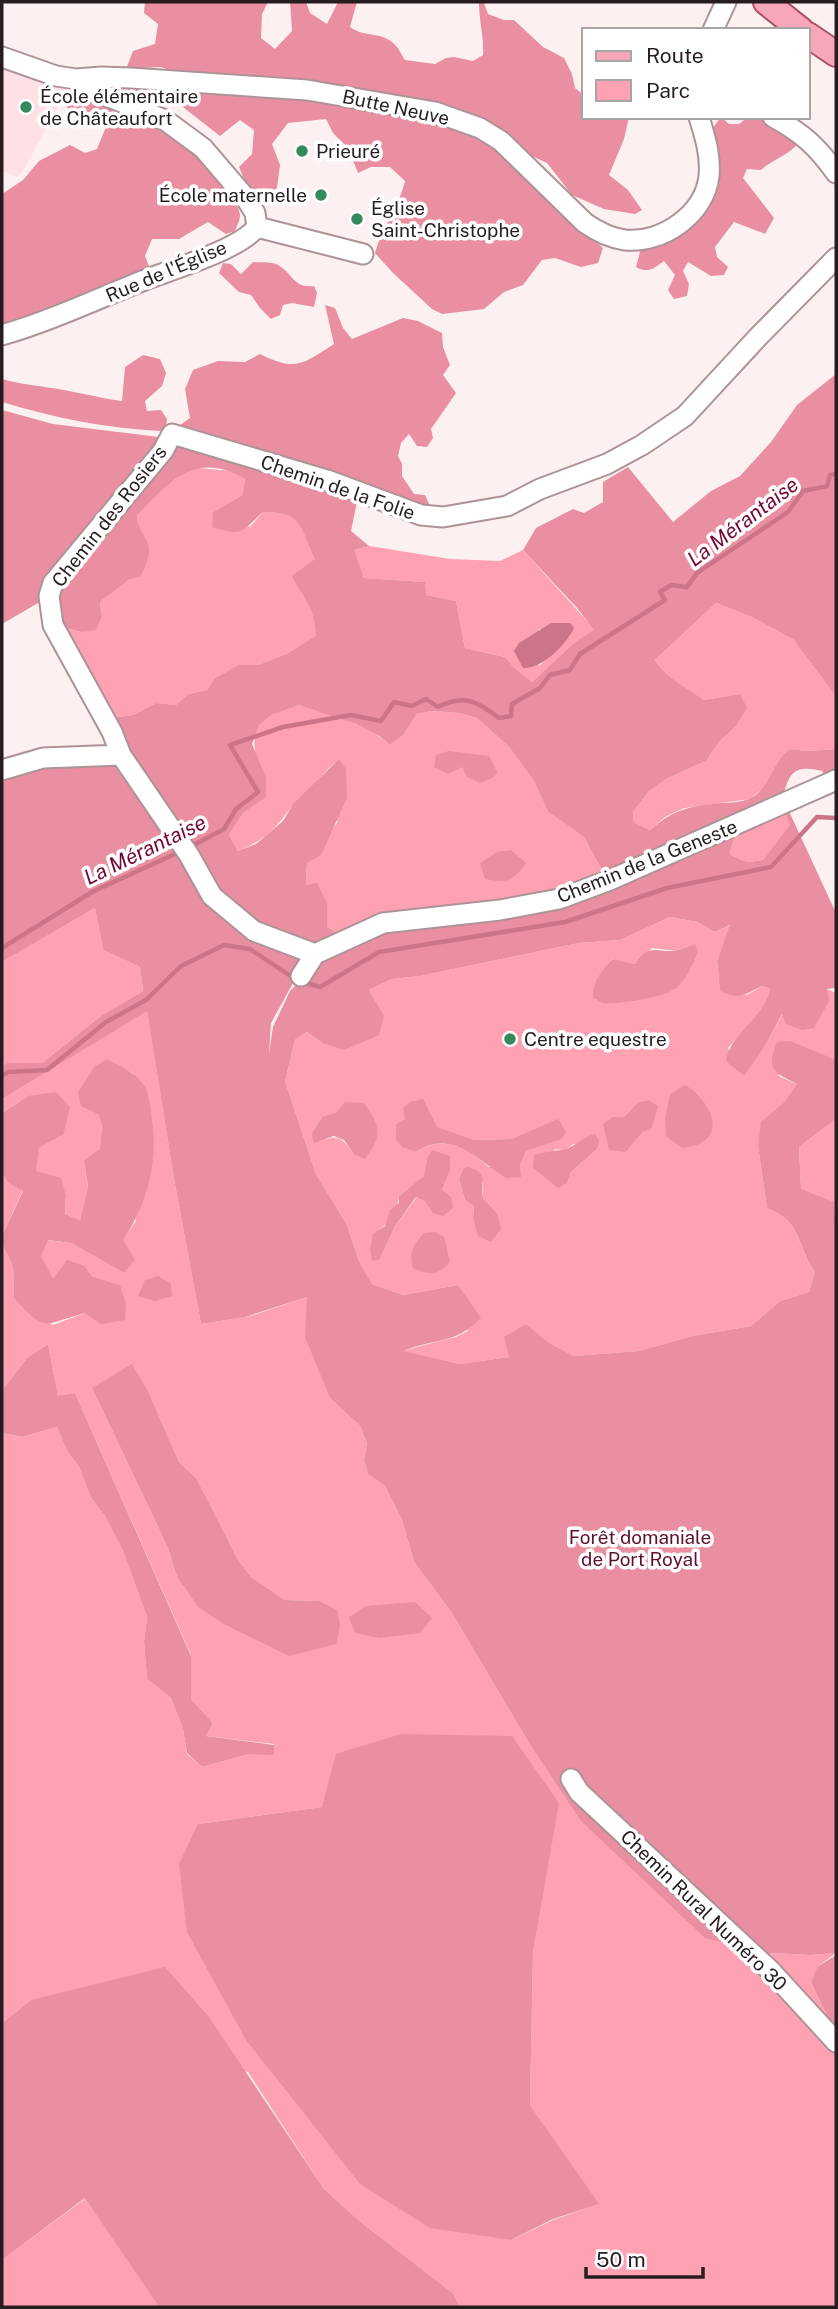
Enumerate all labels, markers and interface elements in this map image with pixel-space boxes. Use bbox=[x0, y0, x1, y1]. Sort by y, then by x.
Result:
legend bbox=[582, 28, 810, 119]
text: Route bbox=[646, 43, 704, 68]
text: Parc bbox=[646, 78, 690, 103]
place label: École élémentaire de Châteaufort bbox=[40, 85, 198, 129]
street label: Butte Neuve bbox=[341, 85, 451, 129]
marker: École élémentaire de Châteaufort bbox=[18, 99, 34, 115]
place label: Prieuré bbox=[316, 140, 380, 162]
marker: Prieuré bbox=[294, 143, 310, 159]
place label: École maternelle bbox=[159, 184, 307, 206]
marker: École maternelle bbox=[313, 187, 329, 203]
place label: Église Saint-Christophe bbox=[371, 197, 520, 241]
marker: Église Saint-Christophe bbox=[349, 211, 365, 227]
street label: Rue de l'Église bbox=[102, 236, 230, 306]
street label: Chemin des Rosiers bbox=[47, 441, 171, 591]
street label: Chemin de la Folie bbox=[258, 450, 418, 524]
water label: La Mérantaise bbox=[682, 472, 803, 572]
water label: La Mérantaise bbox=[80, 809, 210, 890]
street label: Chemin de la Geneste bbox=[554, 815, 740, 907]
place label: Centre equestre bbox=[524, 1028, 667, 1050]
marker: Centre equestre bbox=[502, 1031, 518, 1047]
park label: Forêt domaniale de Port Royal bbox=[569, 1526, 711, 1570]
street label: Chemin Rural Numéro 30 bbox=[616, 1825, 792, 1995]
scale bar bbox=[586, 2236, 703, 2280]
text: 50 m bbox=[596, 2247, 646, 2272]

